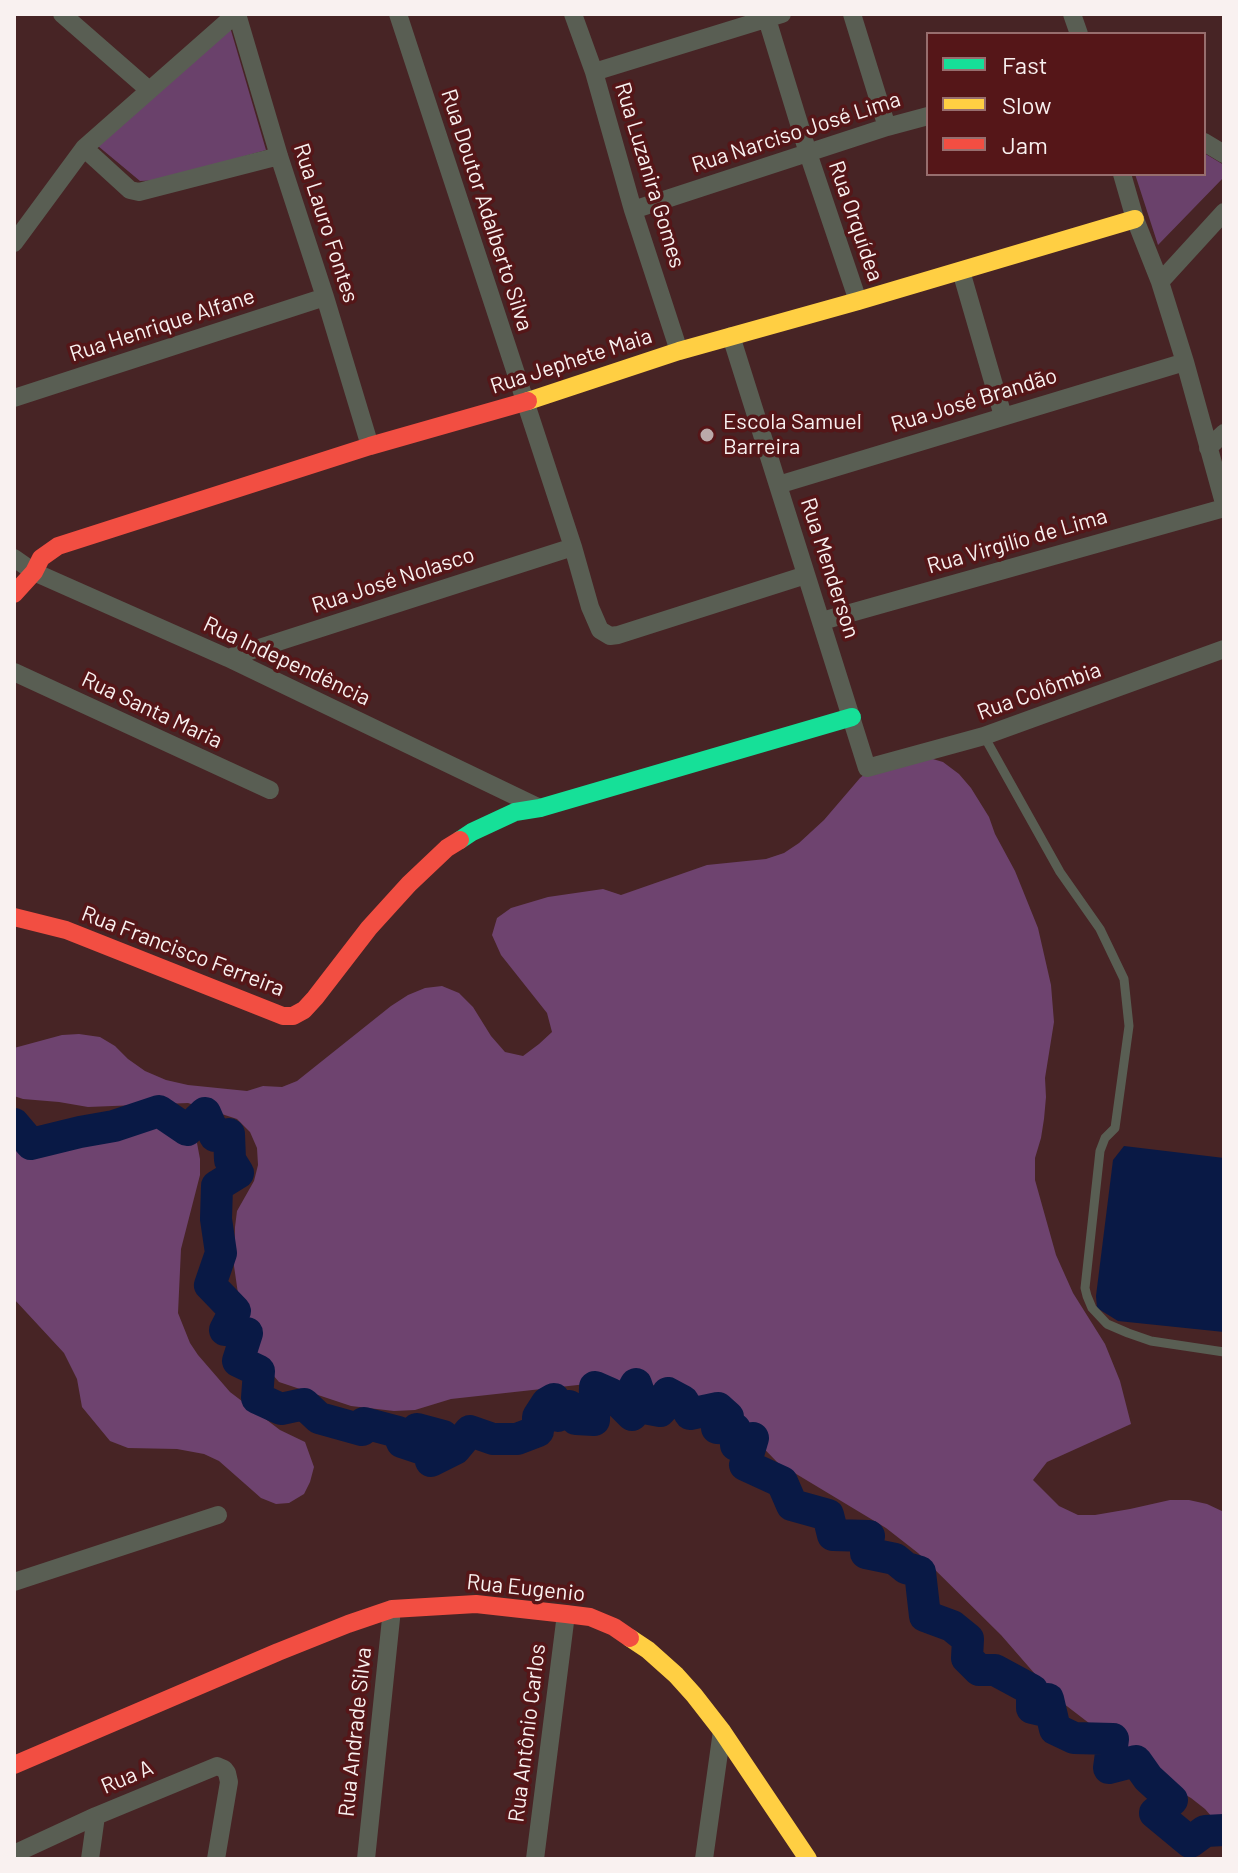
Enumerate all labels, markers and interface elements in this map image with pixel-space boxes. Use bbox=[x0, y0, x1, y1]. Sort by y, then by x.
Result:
legend bbox=[926, 32, 1206, 176]
text: Fast bbox=[1002, 50, 1047, 79]
street label: Rua Luzanira Gomes bbox=[609, 79, 691, 271]
street label: Rua Doutor Adalberto Silva bbox=[435, 86, 539, 334]
street label: Rua Narciso José Lima bbox=[688, 86, 904, 178]
text: Slow bbox=[1002, 90, 1051, 119]
text: Jam bbox=[1002, 130, 1048, 159]
street label: Rua Lauro Fontes bbox=[288, 140, 364, 306]
street label: Rua Orquídea bbox=[823, 157, 889, 285]
street label: Rua Henrique Alfane bbox=[66, 283, 258, 367]
street label: Rua Jephete Maia bbox=[487, 322, 655, 400]
street label: Rua José Brandão bbox=[888, 362, 1060, 438]
place label: Escola Samuel Barreira bbox=[723, 409, 862, 460]
marker: Escola Samuel Barreira bbox=[698, 426, 716, 444]
street label: Rua Menderson bbox=[795, 494, 865, 642]
street label: Rua Virgilío de Lima bbox=[924, 503, 1110, 579]
street label: Rua José Nolasco bbox=[308, 541, 478, 619]
street label: Rua Independência bbox=[199, 611, 375, 711]
street label: Rua Colômbia bbox=[973, 656, 1105, 726]
street label: Rua Santa Maria bbox=[77, 666, 227, 754]
street label: Rua Francisco Ferreira bbox=[78, 900, 288, 1002]
street label: Rua Eugenio bbox=[465, 1569, 587, 1607]
street label: Rua Antônio Carlos bbox=[503, 1642, 551, 1824]
street label: Rua Andrade Silva bbox=[333, 1646, 377, 1818]
street label: Rua A bbox=[97, 1754, 157, 1800]

